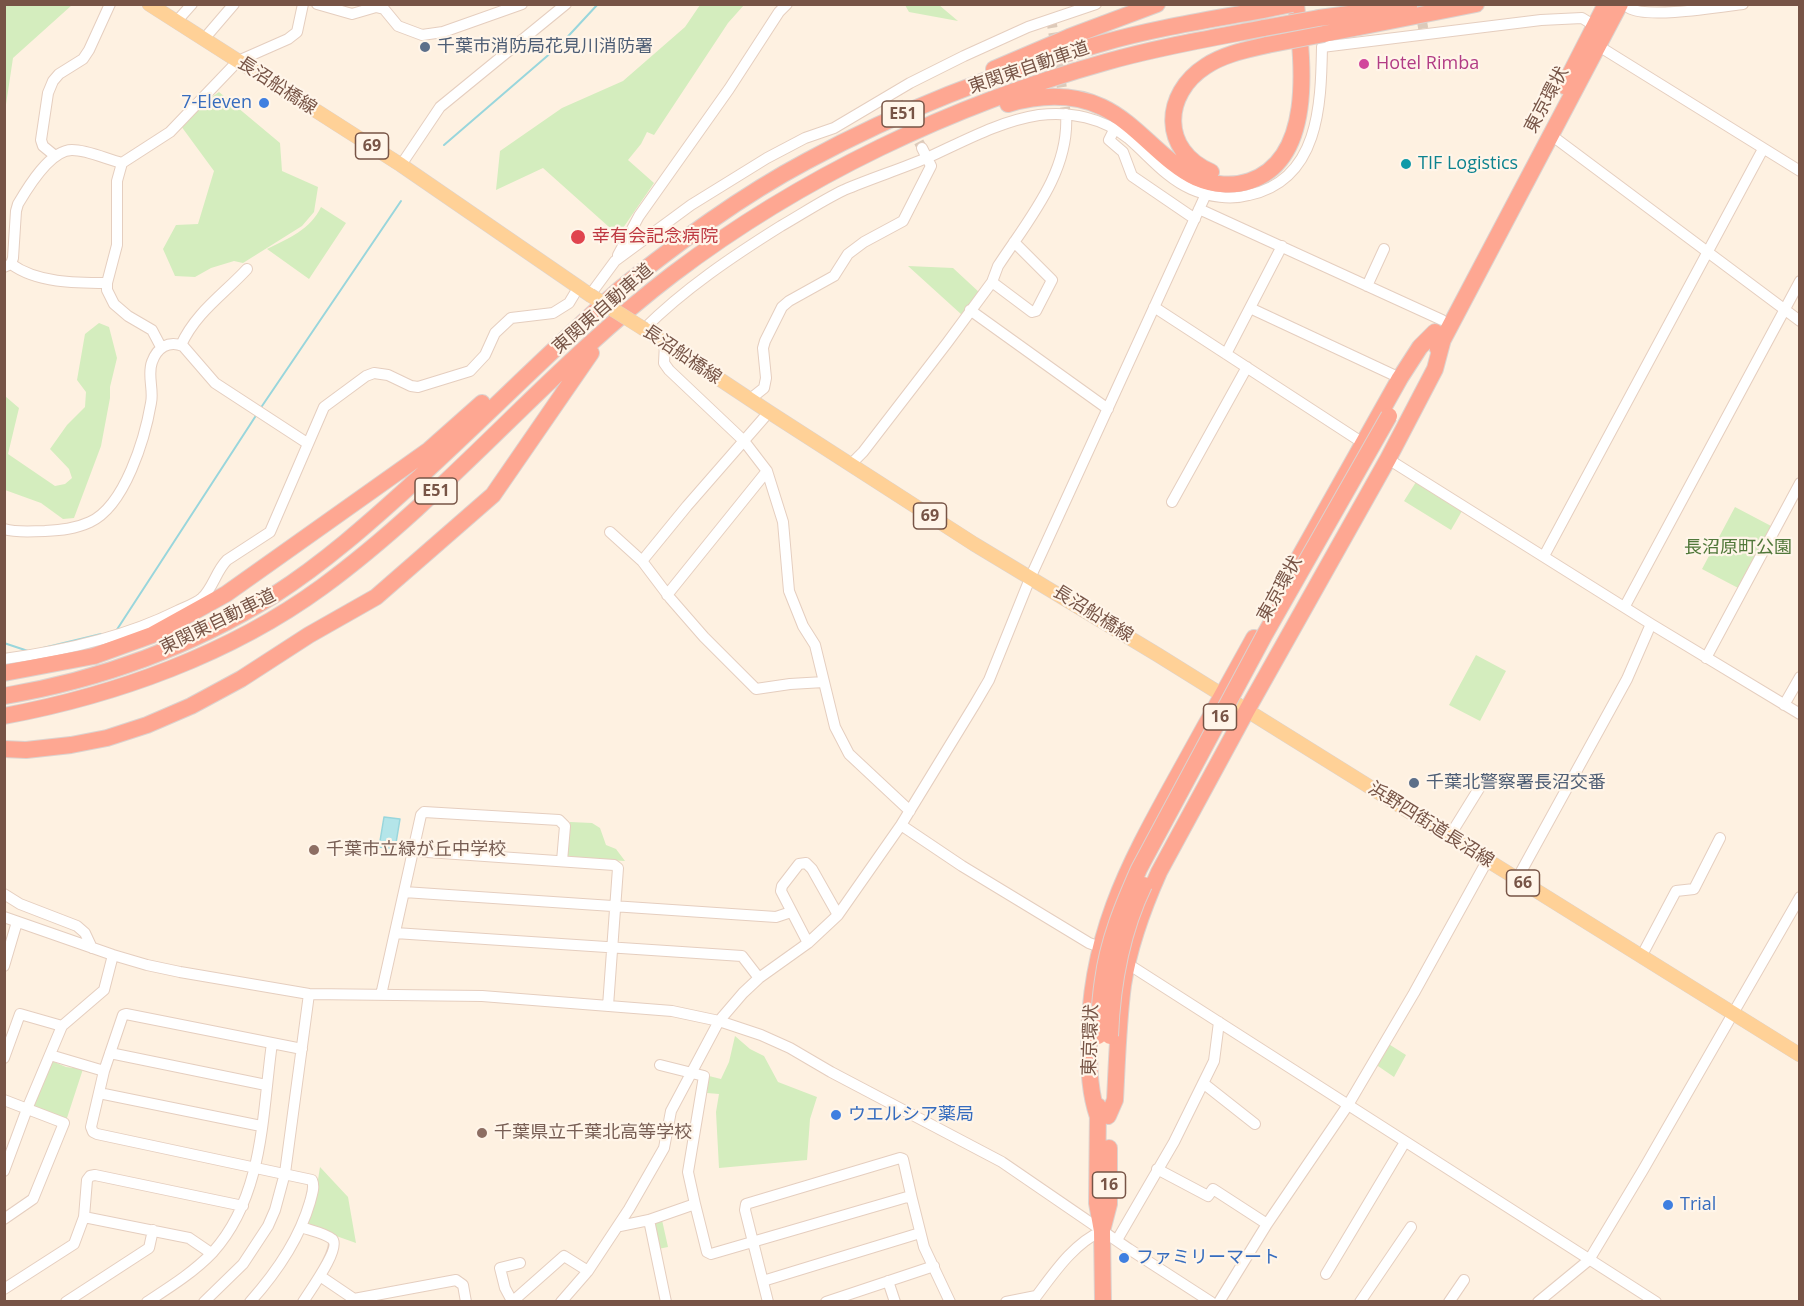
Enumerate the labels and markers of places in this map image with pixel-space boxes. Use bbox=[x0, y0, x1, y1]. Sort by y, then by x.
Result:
place label: 千葉市消防局花見川消防署 bbox=[437, 36, 653, 58]
marker: 千葉市消防局花見川消防署 bbox=[418, 40, 432, 54]
place label: Hotel Rimba bbox=[1376, 53, 1479, 75]
marker: Hotel Rimba bbox=[1357, 57, 1371, 71]
place label: 7-Eleven bbox=[181, 92, 252, 114]
marker: 7-Eleven bbox=[257, 96, 271, 110]
place label: TIF Logistics bbox=[1418, 153, 1518, 175]
marker: TIF Logistics bbox=[1399, 157, 1413, 171]
place label: 幸有会記念病院 bbox=[592, 226, 718, 248]
marker: 幸有会記念病院 bbox=[569, 228, 587, 246]
place label: 千葉北警察署長沼交番 bbox=[1426, 772, 1606, 794]
marker: 千葉北警察署長沼交番 bbox=[1407, 776, 1421, 790]
place label: 千葉市立緑が丘中学校 bbox=[326, 839, 506, 861]
marker: 千葉市立緑が丘中学校 bbox=[307, 843, 321, 857]
place label: ウエルシア薬局 bbox=[848, 1104, 974, 1126]
marker: ウエルシア薬局 bbox=[829, 1108, 843, 1122]
place label: 千葉県立千葉北高等学校 bbox=[494, 1122, 692, 1144]
marker: 千葉県立千葉北高等学校 bbox=[475, 1126, 489, 1140]
place label: Trial bbox=[1680, 1194, 1716, 1216]
marker: Trial bbox=[1661, 1198, 1675, 1212]
place label: ファミリーマート bbox=[1136, 1247, 1280, 1269]
marker: ファミリーマート bbox=[1117, 1251, 1131, 1265]

